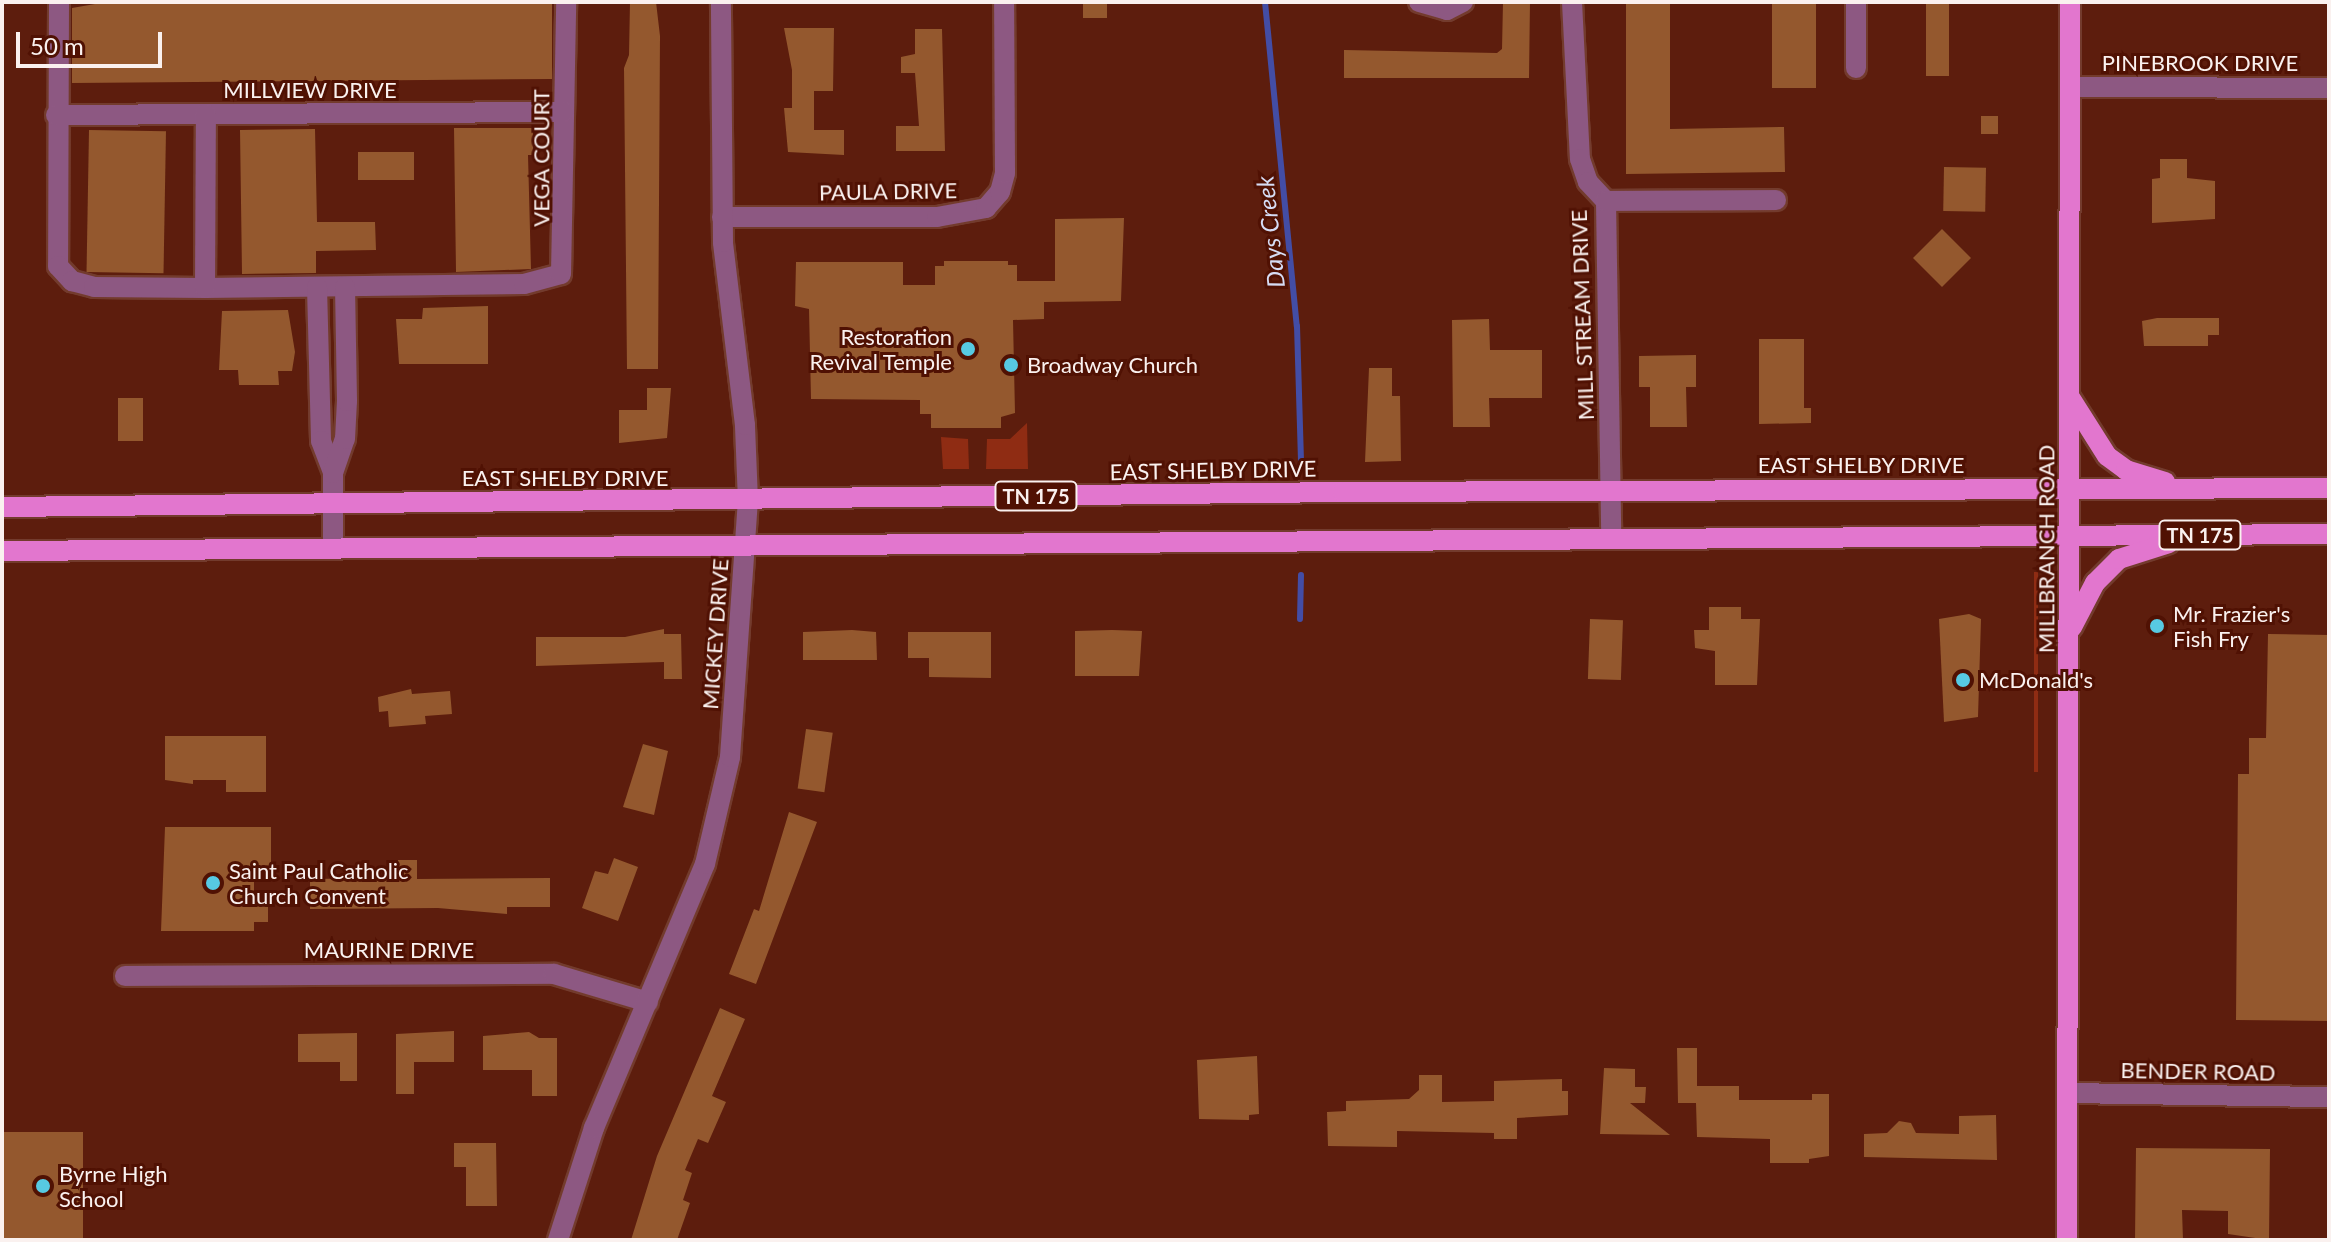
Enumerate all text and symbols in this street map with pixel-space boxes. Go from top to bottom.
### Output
scale bar [20,16,166,66]
text: 50 m [30,31,84,60]
street label: PINEBROOK DRIVE [2102,50,2298,76]
street label: MILLVIEW DRIVE [223,77,397,103]
street label: VEGA COURT [528,89,554,227]
water label: Days Creek [1250,175,1290,289]
street label: PAULA DRIVE [818,177,958,205]
street label: MILL STREAM DRIVE [1565,209,1599,421]
place label: Restoration Revival Temple [809,323,952,374]
marker: Restoration Revival Temple [959,340,977,358]
place label: Broadway Church [1027,352,1199,378]
marker: Broadway Church [1002,356,1020,374]
street label: MILLBRANCH ROAD [2033,445,2059,653]
street label: EAST SHELBY DRIVE [1757,452,1965,478]
street label: EAST SHELBY DRIVE [1109,455,1317,485]
street label: EAST SHELBY DRIVE [461,465,669,491]
road number: TN 175 [994,480,1078,512]
road number: TN 175 [2158,519,2242,551]
street label: MICKEY DRIVE [697,557,733,711]
place label: Mr. Frazier's Fish Fry [2173,600,2290,652]
marker: Mr. Frazier's Fish Fry [2148,617,2166,635]
place label: McDonald's [1979,667,2093,693]
marker: McDonald's [1954,671,1972,689]
place label: Saint Paul Catholic Church Convent [229,857,409,908]
marker: Saint Paul Catholic Church Convent [204,874,222,892]
street label: MAURINE DRIVE [304,937,474,963]
street label: BENDER ROAD [2120,1056,2276,1086]
place label: Byrne High School [59,1160,167,1212]
marker: Byrne High School [34,1177,52,1195]

